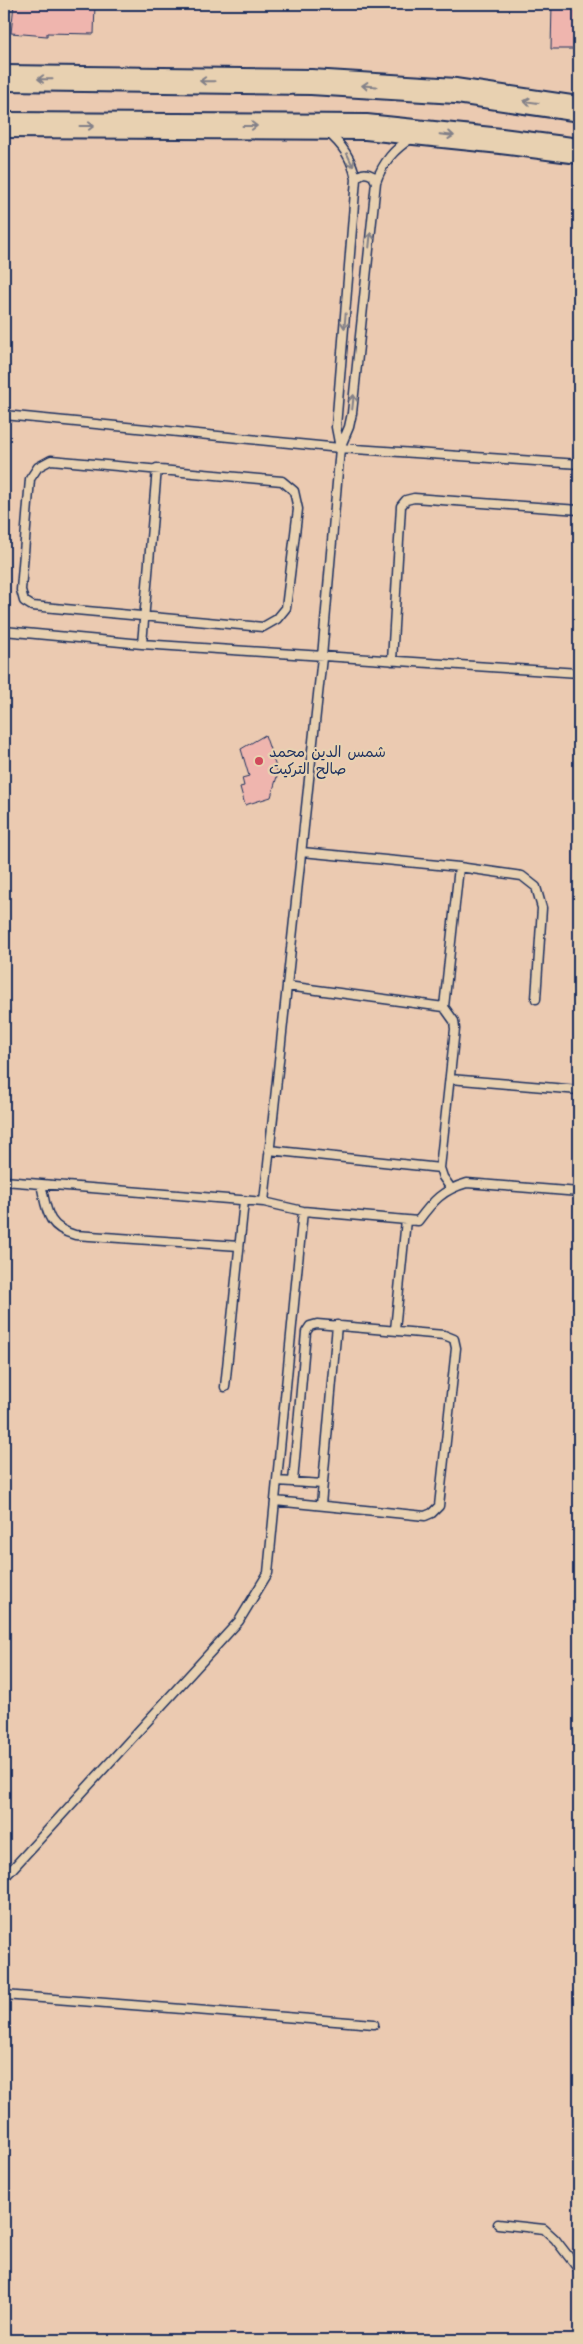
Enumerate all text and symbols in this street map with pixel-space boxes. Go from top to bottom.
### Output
one-way arrow [37,74,53,84]
one-way arrow [199,76,216,86]
one-way arrow [362,81,378,90]
one-way arrow [523,97,539,107]
one-way arrow [79,121,95,131]
one-way arrow [242,121,258,131]
one-way arrow [439,130,455,140]
one-way arrow [346,152,356,167]
one-way arrow [365,232,375,248]
one-way arrow [340,313,350,329]
one-way arrow [348,394,358,410]
place label: شمس الدين محمد صالح التركيت [269,742,386,780]
marker: شمس الدين محمد صالح التركيت [253,755,265,767]

